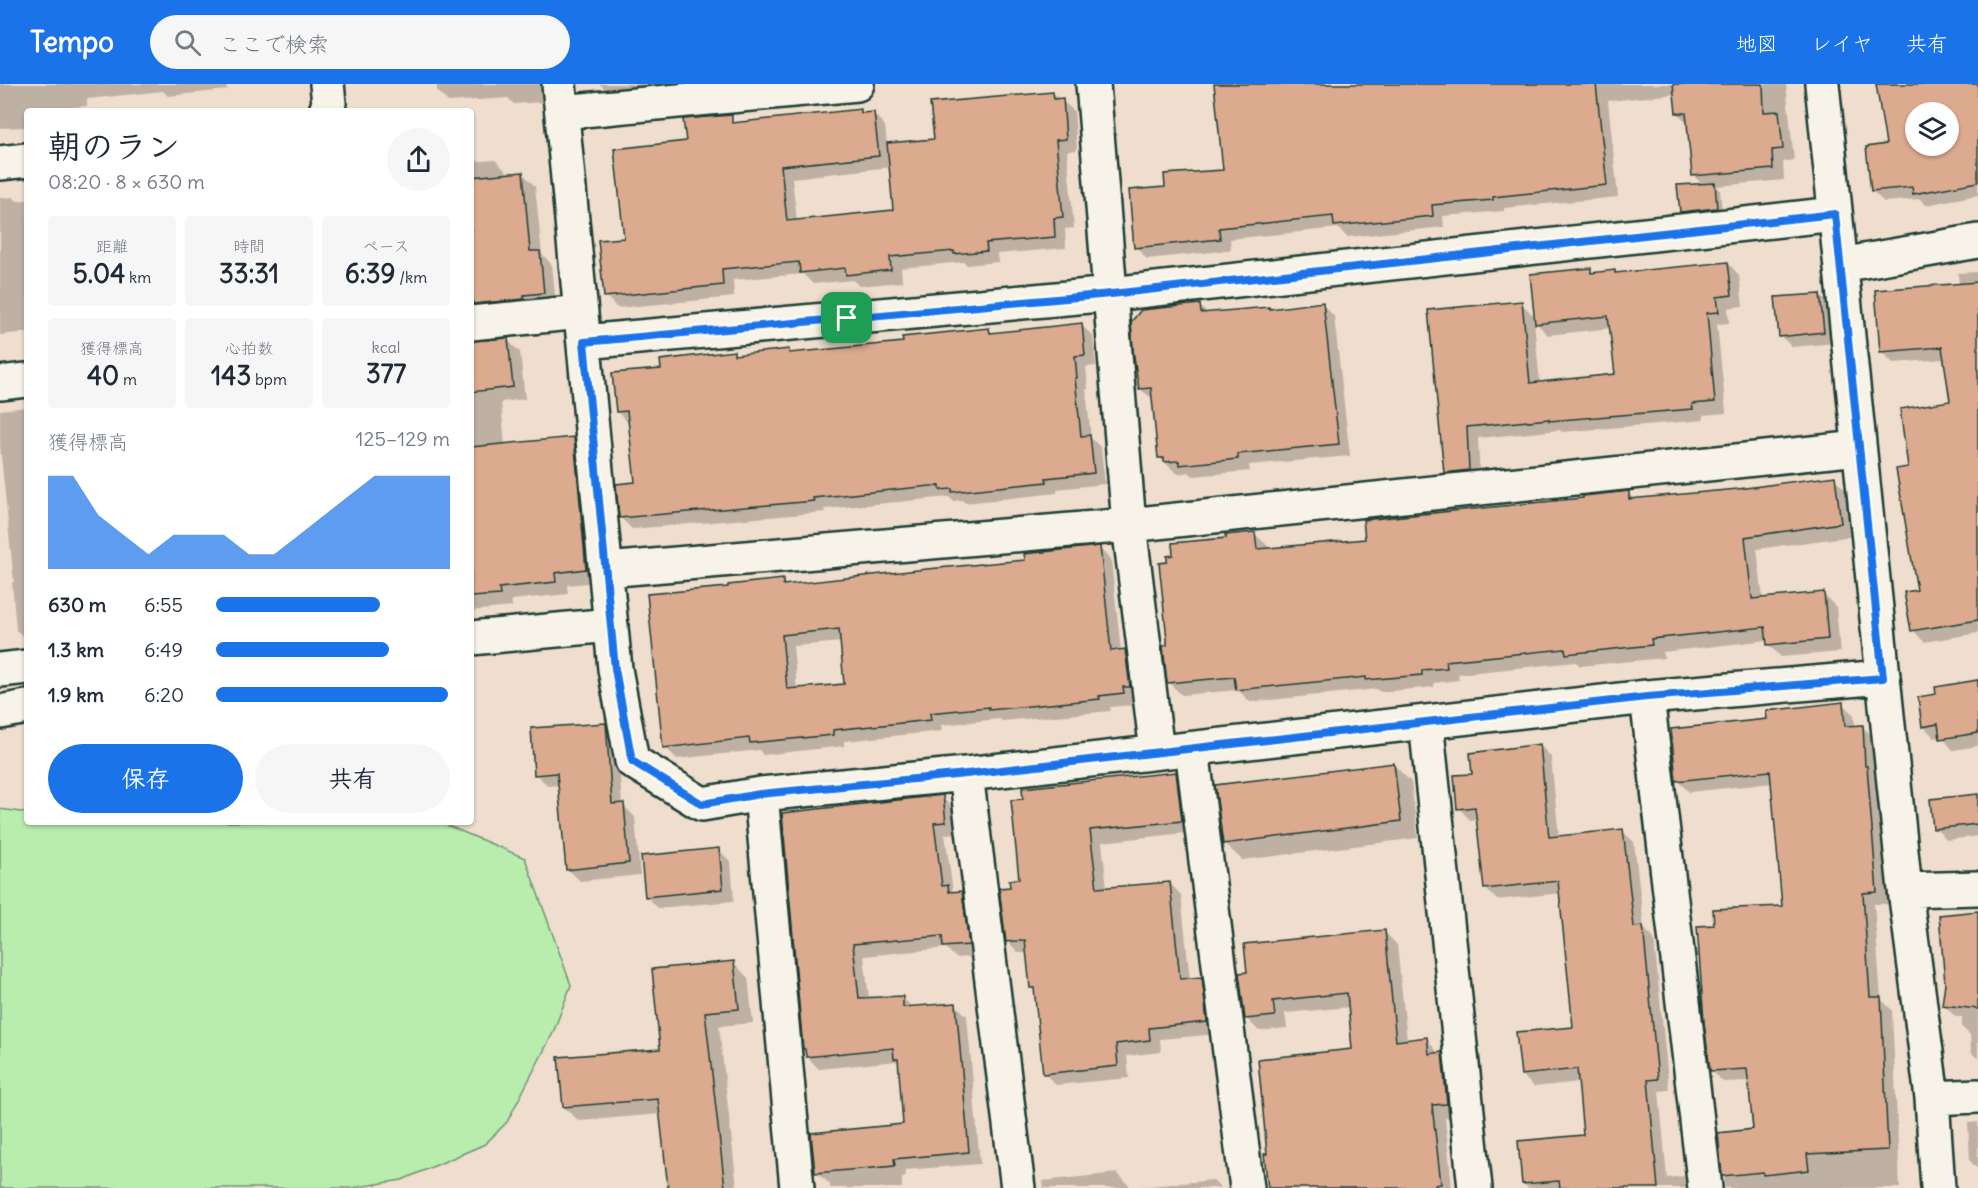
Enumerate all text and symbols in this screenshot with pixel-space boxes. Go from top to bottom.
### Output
search box [150,15,570,69]
text: Tempo [30,24,114,60]
icon: search [171,26,204,59]
text: ここで検索 [219,30,329,58]
text: 地図 [1736,30,1778,57]
text: レイヤ [1811,30,1873,57]
text: 共有 [1906,30,1948,57]
map controls [1905,102,1959,156]
button: layers [1905,102,1959,156]
text: 朝のラン [48,125,180,167]
button: share [387,128,450,191]
text: 08:20 · 8 × 630 m [48,169,205,194]
text: 距離 [96,236,128,256]
text: 時間 [233,236,265,256]
text: ペース [362,236,410,256]
text: 5.04 [73,257,125,290]
text: 33:31 [219,257,279,290]
text: 6:39 [345,257,395,290]
text: km [125,267,151,287]
text: /km [395,267,427,287]
pin [821,292,872,343]
icon: arrive [830,301,863,334]
text: kcal [372,337,400,357]
text: 獲得標高 [80,338,144,358]
text: 心拍数 [225,338,273,358]
text: 377 [366,357,406,390]
text: 40 [87,359,119,392]
text: 143 [211,359,251,392]
text: m [119,369,137,389]
text: bpm [251,369,287,389]
text: 125–129 m [356,426,450,451]
text: 獲得標高 [48,429,128,454]
text: 630 m [48,592,106,617]
text: 6:55 [144,592,183,617]
text: 1.3 km [48,637,104,662]
text: 6:49 [144,637,183,662]
text: 1.9 km [48,682,104,707]
text: 6:20 [144,682,184,707]
button: 保存 [48,744,243,813]
button: 共有 [255,744,450,813]

